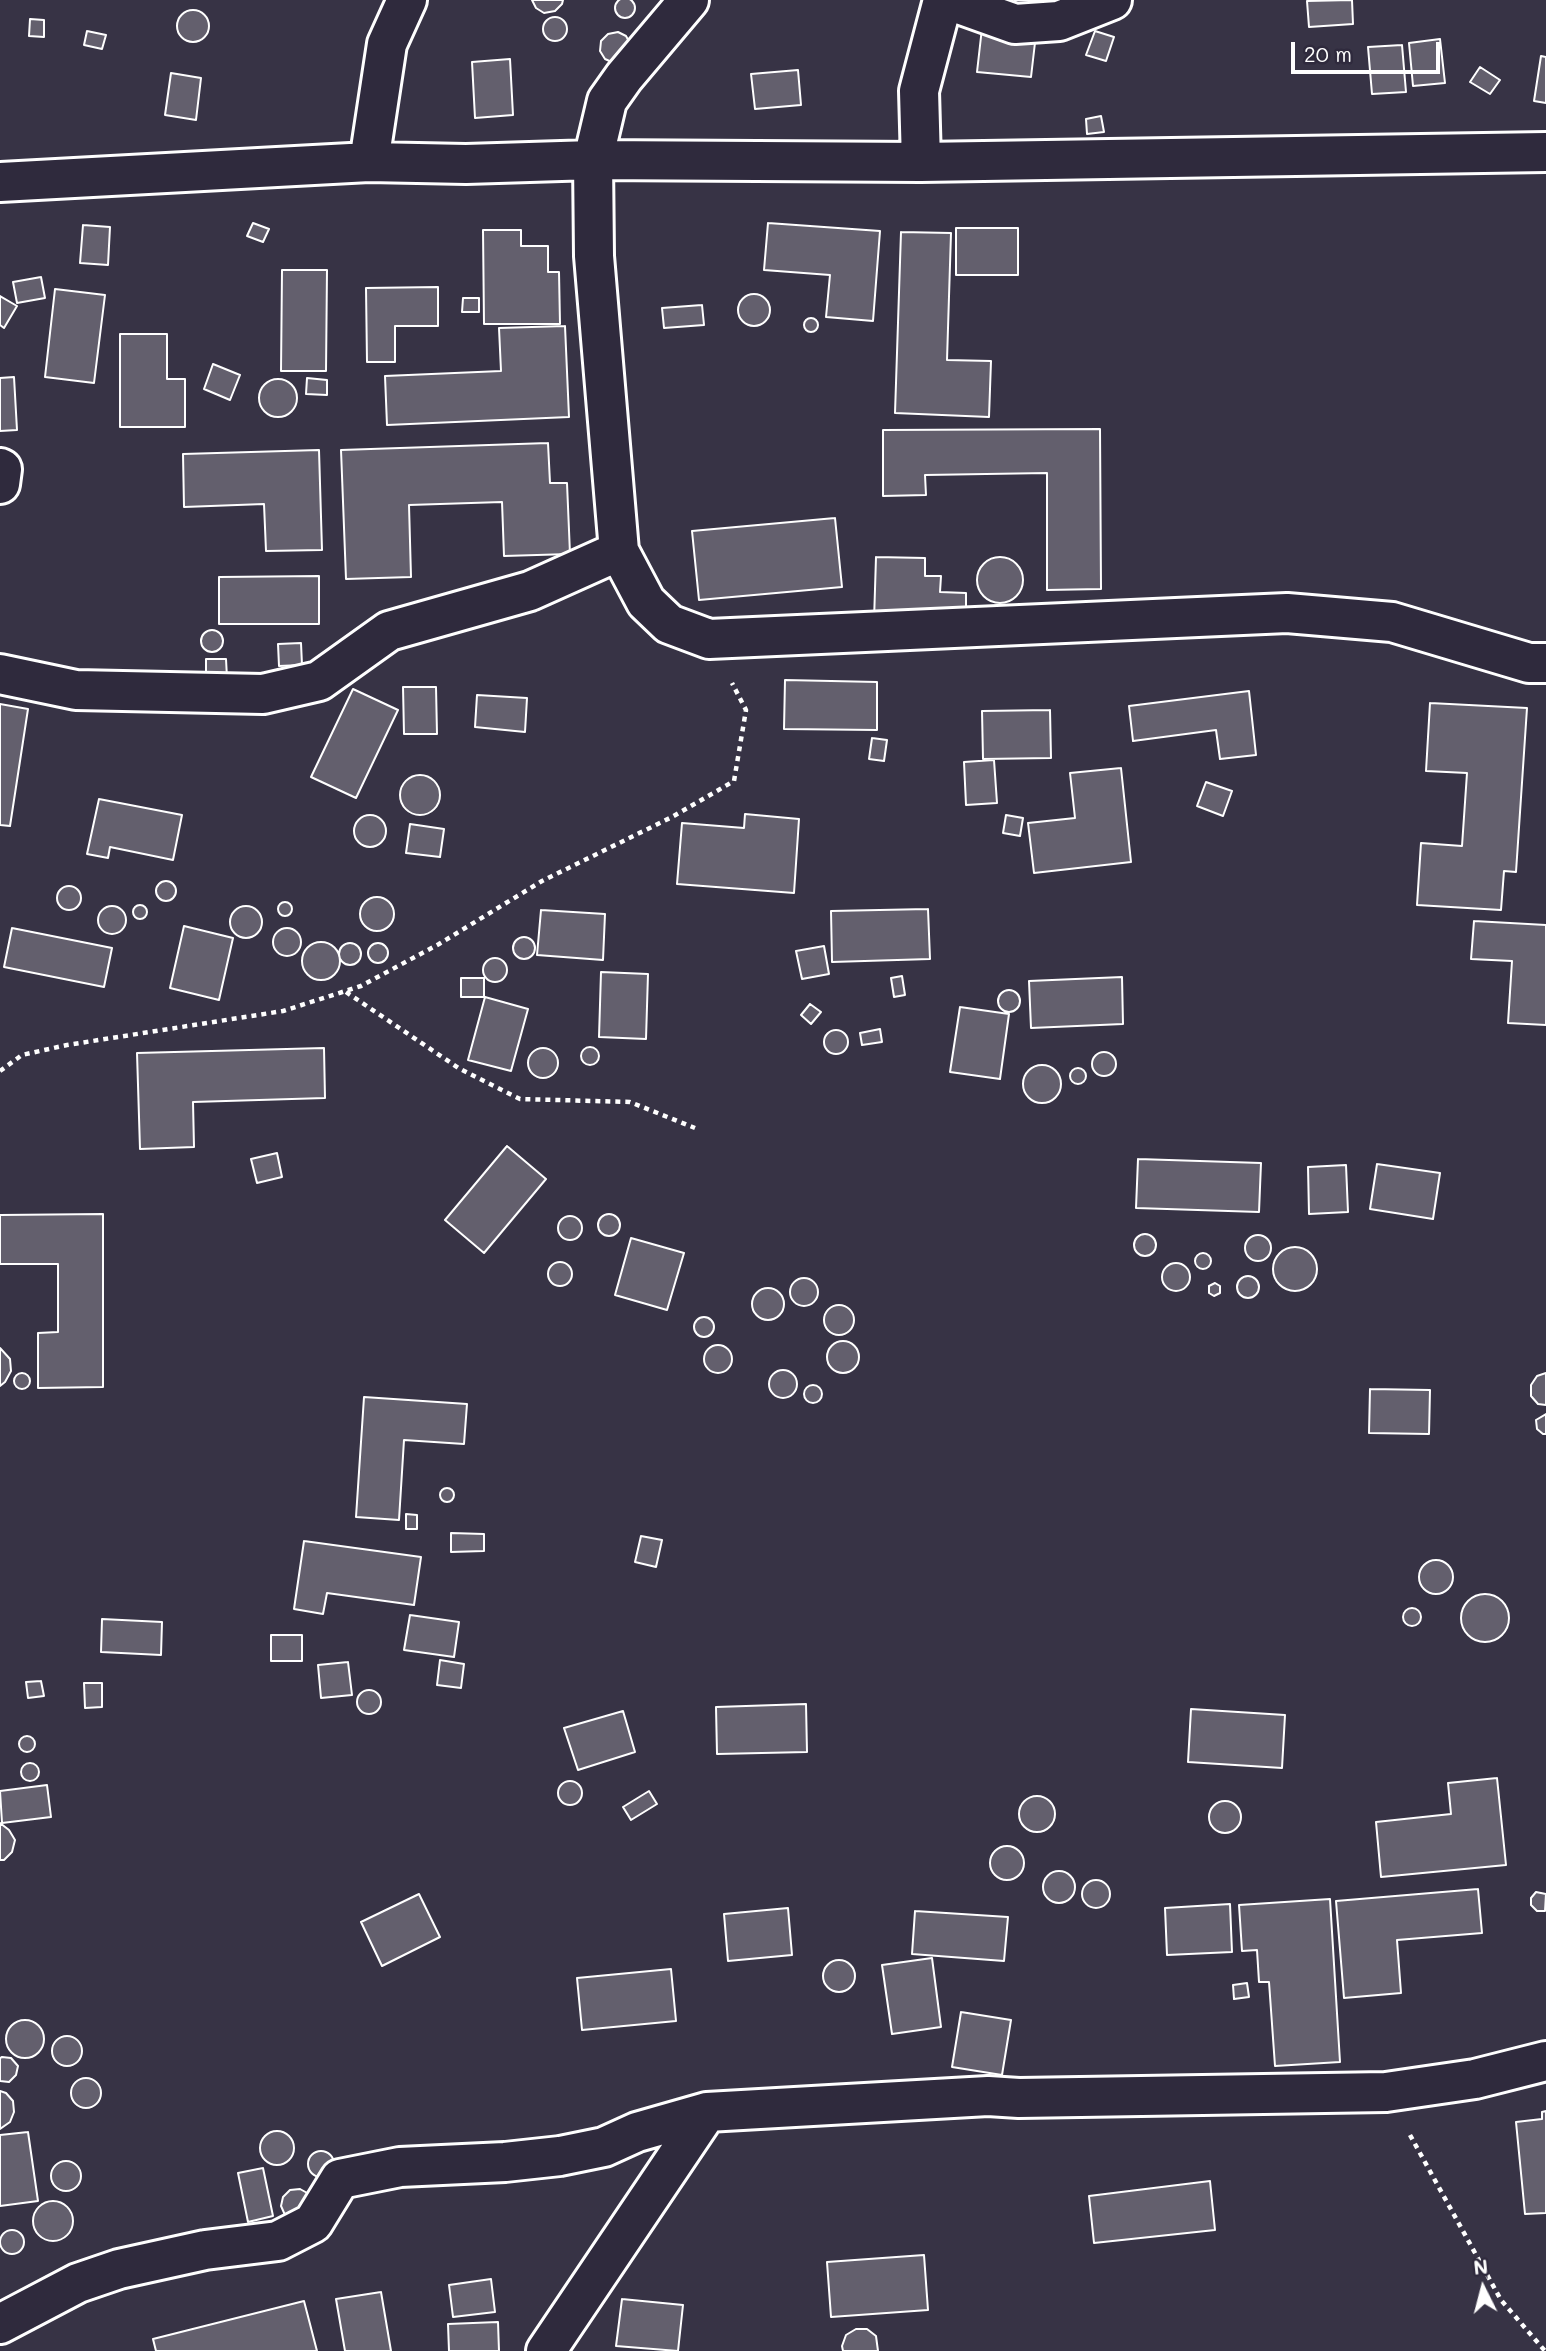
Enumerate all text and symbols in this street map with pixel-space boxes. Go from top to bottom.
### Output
scale bar [1294,28,1443,72]
text: 20 m [1304,40,1352,67]
north arrow [1448,2253,1518,2323]
text: N [1472,2253,1489,2280]

